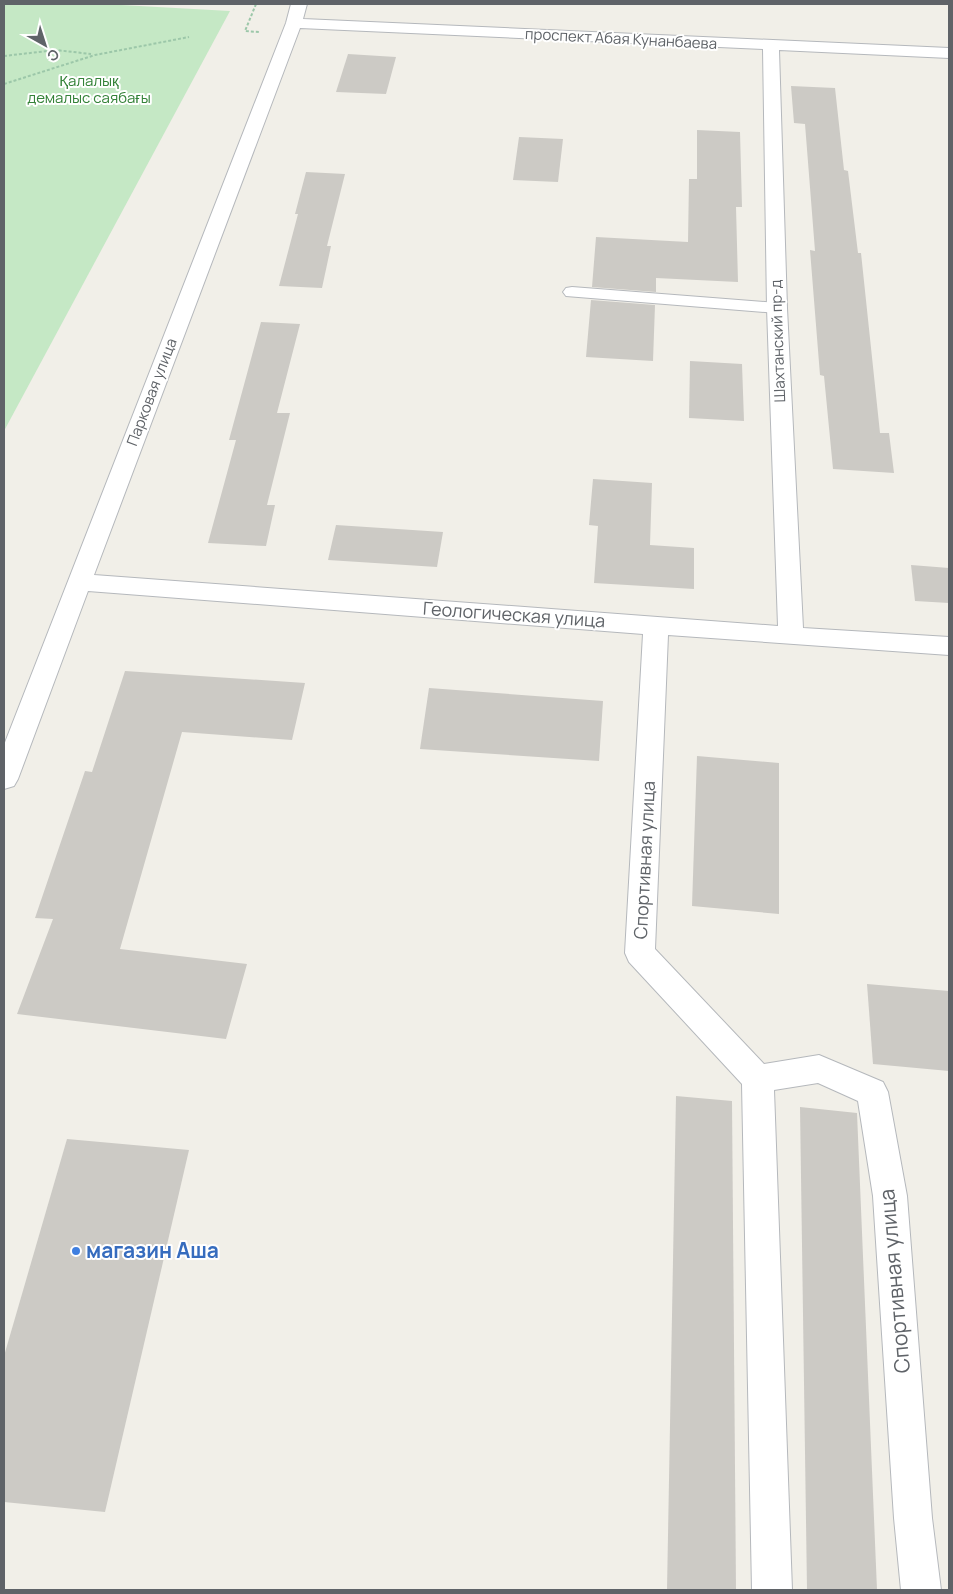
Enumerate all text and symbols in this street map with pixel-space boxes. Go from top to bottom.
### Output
north arrow [20,20,70,70]
street label: проспект Абая Кунанбаева [524,23,718,54]
text: С [43,45,63,66]
park label: Қалалық демалыс саябағы [27,70,151,108]
street label: Шахтанский пр-д [765,279,790,403]
street label: Парковая улица [121,335,182,449]
street label: Геологическая улица [422,596,606,632]
street label: Спортивная улица [628,780,660,940]
street label: Спортивная улица [872,1188,916,1374]
place label: магазин Аша [86,1236,219,1264]
marker: магазин Аша [70,1245,82,1257]

